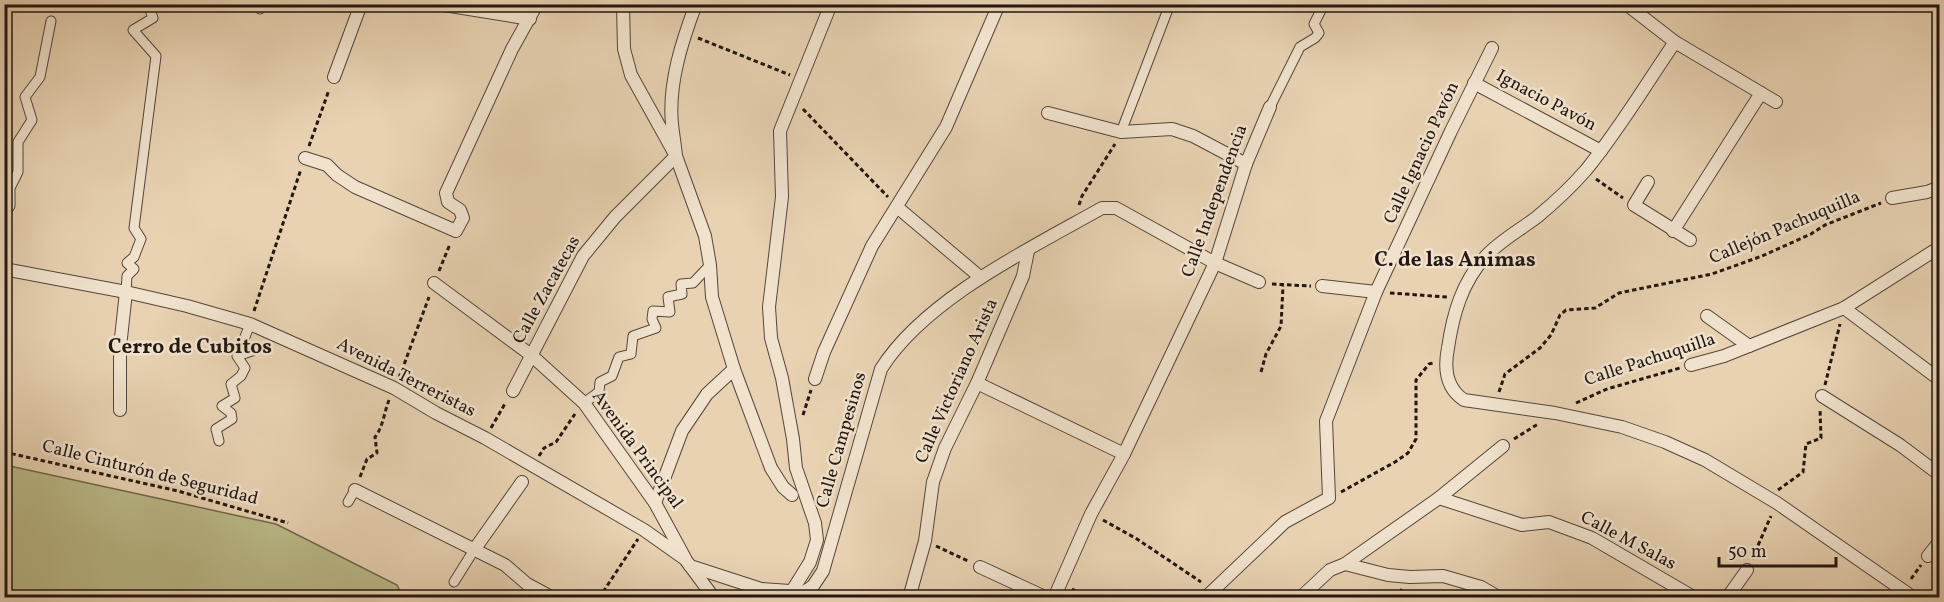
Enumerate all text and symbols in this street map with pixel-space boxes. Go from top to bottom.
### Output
street label: Ignacio Pavón [1491,64,1601,138]
street label: Calle Ignacio Pavón [1378,78,1466,228]
street label: Calle Independencia [1176,121,1254,281]
street label: Callejón Pachuquilla [1706,185,1864,271]
street label: Calle Zacatecas [507,231,587,349]
district label: C. de las Animas [1374,246,1536,275]
street label: Calle Victoriano Arista [909,295,1005,467]
street label: Calle Pachuquilla [1581,327,1719,393]
street label: Avenida Terreristas [332,332,480,424]
district label: Cerro de Cubitos [108,333,272,362]
street label: Calle Campesinos [811,369,873,511]
street label: Avenida Principal [586,386,688,514]
street label: Calle Cinturón de Seguridad [39,434,261,512]
street label: Calle M Salas [1576,505,1680,577]
scale bar [1719,530,1836,568]
text: 50 m [1728,540,1767,565]

